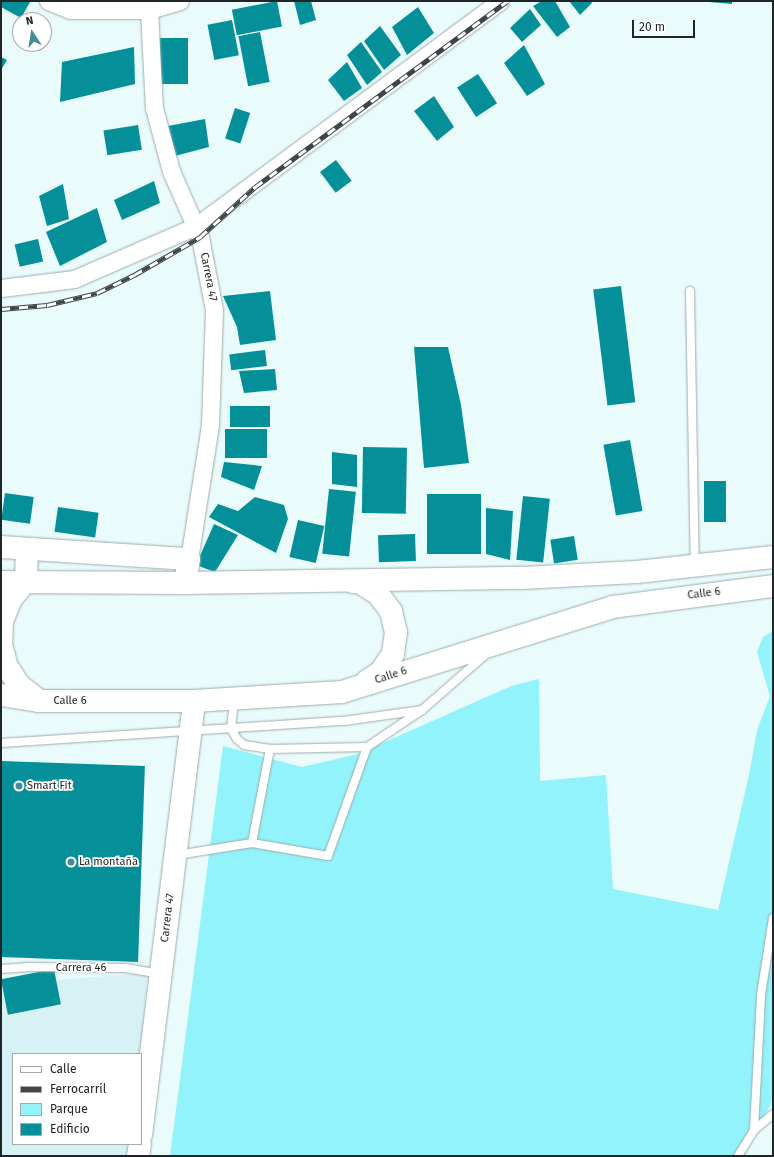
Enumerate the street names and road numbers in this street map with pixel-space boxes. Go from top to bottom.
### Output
street label: Carrera 47 [197,251,219,303]
street label: Calle 6 [687,585,721,603]
street label: Calle 6 [373,665,409,687]
street label: Calle 6 [53,694,87,708]
street label: Carrera 47 [158,893,178,943]
street label: Carrera 46 [56,961,106,975]

